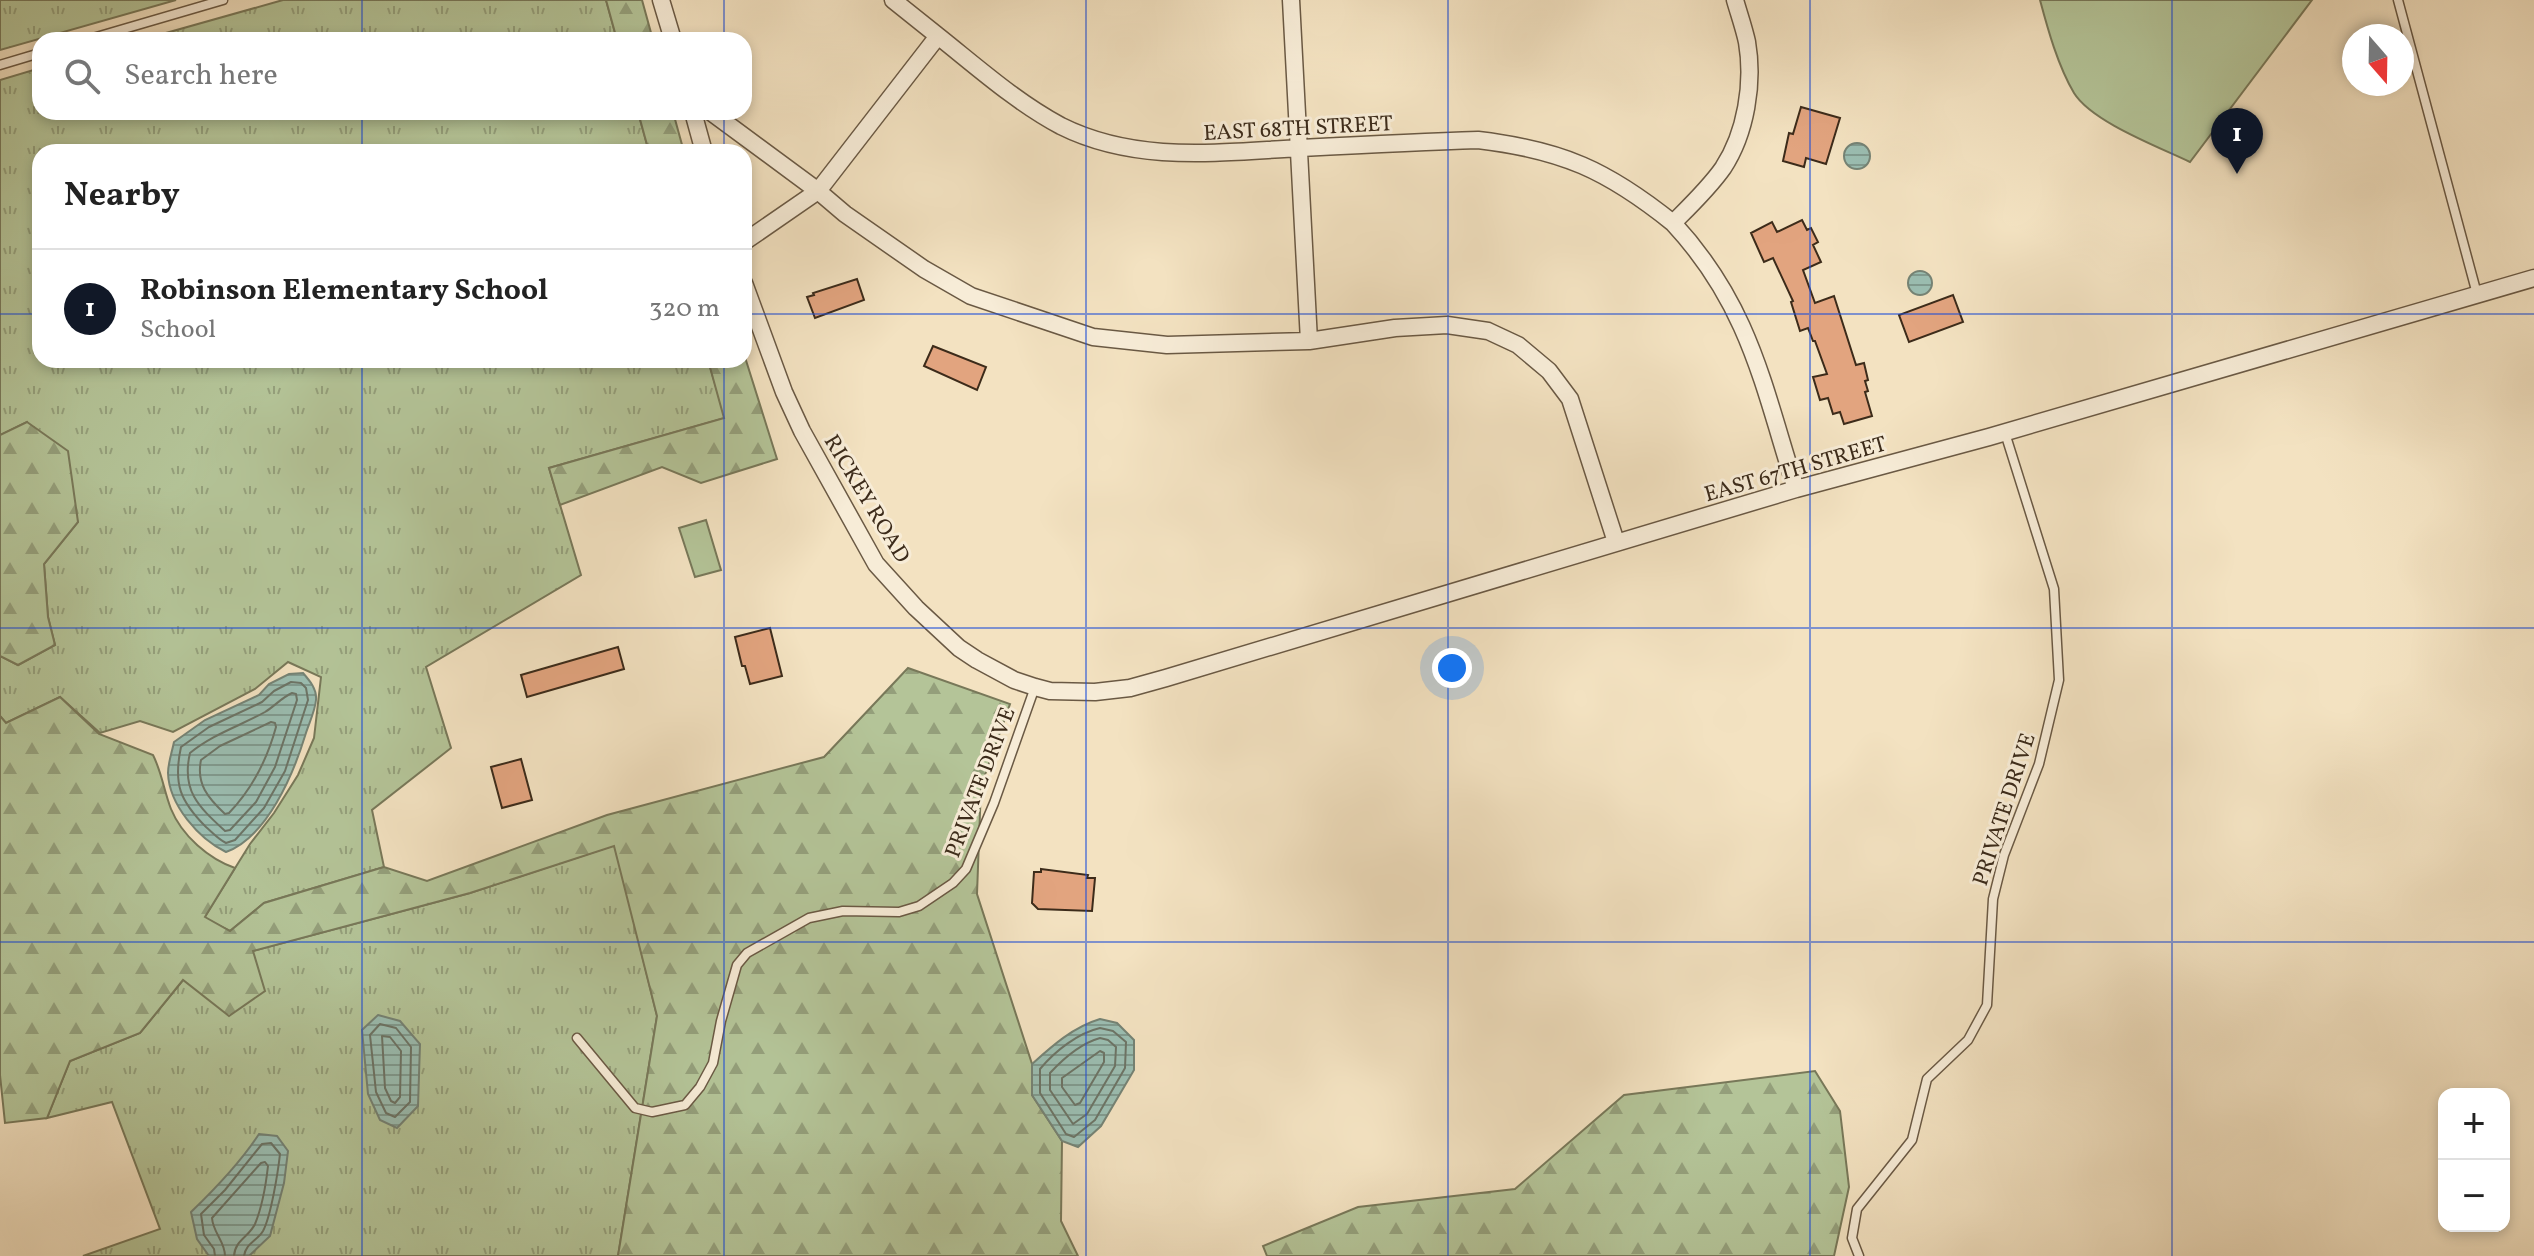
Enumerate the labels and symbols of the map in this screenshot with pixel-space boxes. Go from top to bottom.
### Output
north arrow [2342,24,2414,96]
pin: 1 [2211,108,2263,174]
street label: EAST 68TH STREET [1203,109,1394,150]
street label: RICKEY ROAD [815,429,916,569]
street label: EAST 67TH STREET [1701,430,1890,511]
your location [1432,648,1472,688]
street label: PRIVATE DRIVE [938,703,1024,863]
street label: PRIVATE DRIVE [1966,729,2045,890]

